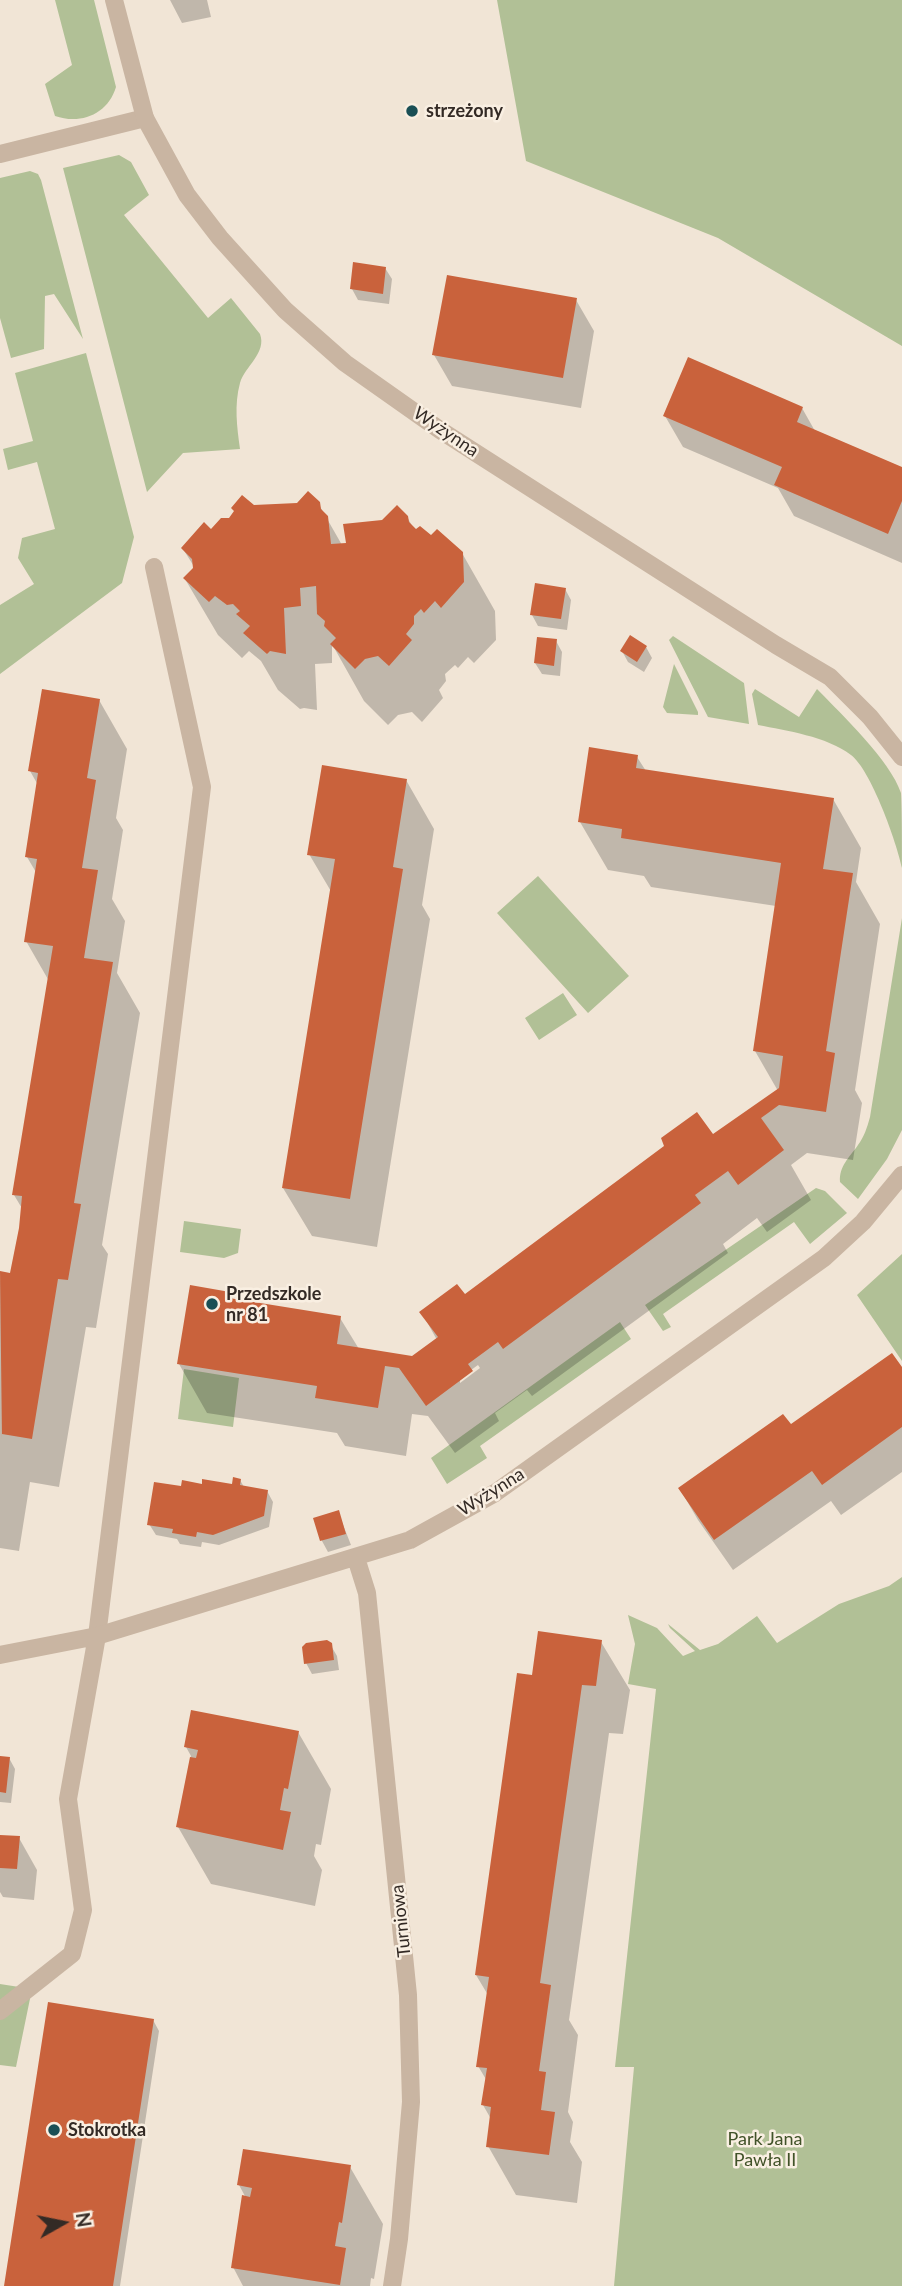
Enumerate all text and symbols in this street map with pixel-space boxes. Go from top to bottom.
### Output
place label: strzeżony [426,100,503,122]
marker: strzeżony [404,103,420,119]
street label: Wyżynna [409,402,483,462]
place label: Przedszkole nr 81 [226,1283,321,1326]
marker: Przedszkole nr 81 [204,1296,220,1312]
street label: Wyżynna [454,1463,528,1521]
street label: Turniowa [386,1884,416,1958]
place label: Stokrotka [68,2119,146,2141]
marker: Stokrotka [46,2122,62,2138]
park label: Park Jana Pawła II [728,2128,802,2170]
north arrow [28,2188,98,2258]
text: N [72,2211,97,2229]

